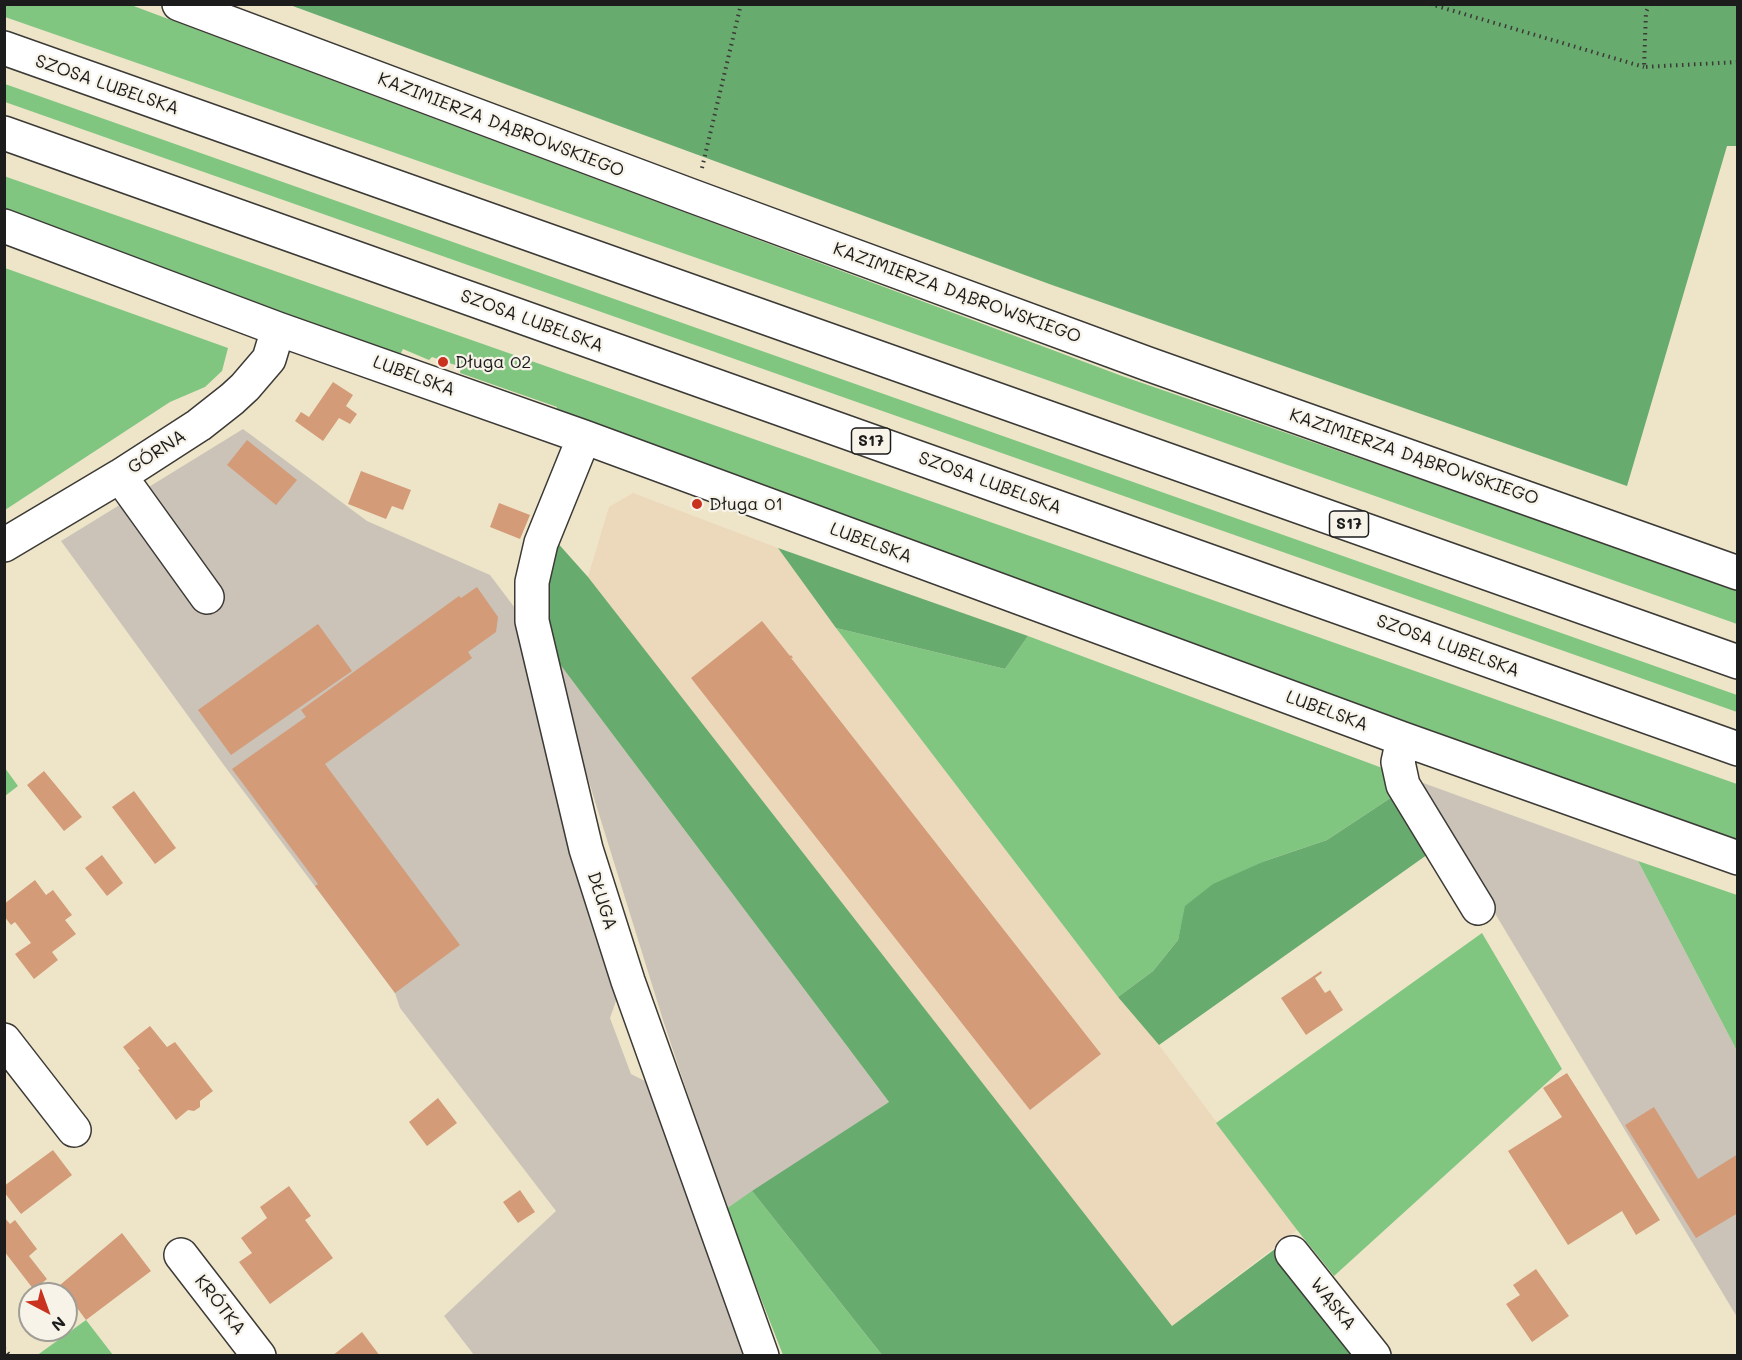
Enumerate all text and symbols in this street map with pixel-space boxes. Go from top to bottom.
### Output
street label: SZOSA LUBELSKA [32,50,182,120]
street label: KAZIMIERZA DĄBROWSKIEGO [375,68,627,182]
street label: KAZIMIERZA DĄBROWSKIEGO [830,238,1084,348]
street label: SZOSA LUBELSKA [457,285,607,357]
street label: LUBELSKA [370,351,458,401]
place label: Długa 02 [455,351,531,373]
marker: Długa 02 [436,355,450,369]
street label: KAZIMIERZA DĄBROWSKIEGO [1287,404,1541,510]
street label: GÓRNA [124,425,190,479]
road number: S17 [852,428,890,454]
street label: SZOSA LUBELSKA [915,447,1065,519]
place label: Długa 01 [709,493,783,515]
marker: Długa 01 [690,497,704,511]
road number: S17 [1330,511,1368,537]
street label: LUBELSKA [827,518,915,568]
street label: SZOSA LUBELSKA [1373,610,1523,682]
street label: LUBELSKA [1283,686,1371,736]
street label: DŁUGA [583,869,621,933]
street label: KRÓTKA [190,1271,250,1339]
street label: WĄSKA [1305,1273,1361,1335]
north arrow [18,1282,78,1342]
text: N [47,1313,70,1336]

